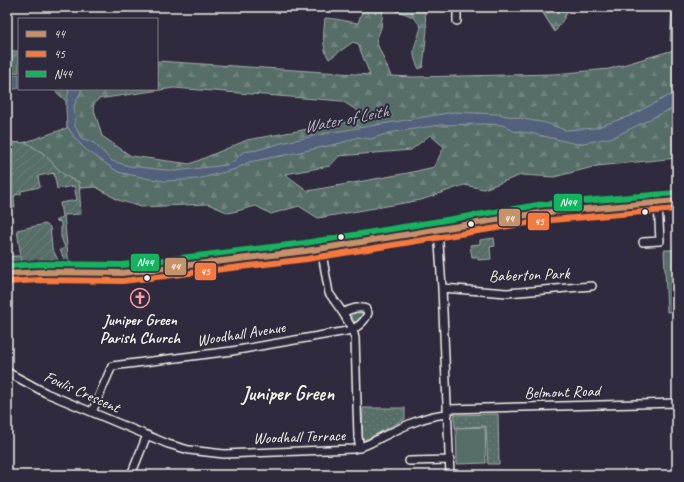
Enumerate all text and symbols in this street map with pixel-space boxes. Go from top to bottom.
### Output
legend [18,18,158,90]
text: 44 [54,26,66,42]
text: 45 [54,46,65,62]
text: N44 [54,66,74,82]
water label: Water of Leith [302,100,391,137]
line badge: N44 [553,193,583,212]
text: N44 [560,195,578,209]
unlabelled marker [640,207,650,217]
line badge: 44 [498,208,521,227]
text: 44 [504,211,516,225]
line badge: 45 [527,212,550,231]
text: 45 [534,214,545,228]
unlabelled marker [466,219,476,229]
unlabelled marker [336,232,346,242]
line badge: N44 [130,253,160,272]
text: N44 [137,255,155,269]
line badge: 44 [164,257,187,276]
text: 44 [170,259,182,273]
line badge: 45 [194,262,217,281]
text: 45 [200,264,211,278]
street label: Baberton Park [488,264,571,286]
unlabelled marker [142,273,152,283]
church icon: Juniper Green Parish Church [129,287,151,309]
place label: Juniper Green Parish Church [100,310,182,348]
street label: Woodhall Avenue [195,317,288,351]
street label: Foulis Crescent [41,366,125,418]
district label: Juniper Green [240,381,335,406]
street label: Belmont Road [524,381,603,403]
street label: Woodhall Terrace [253,425,347,449]

